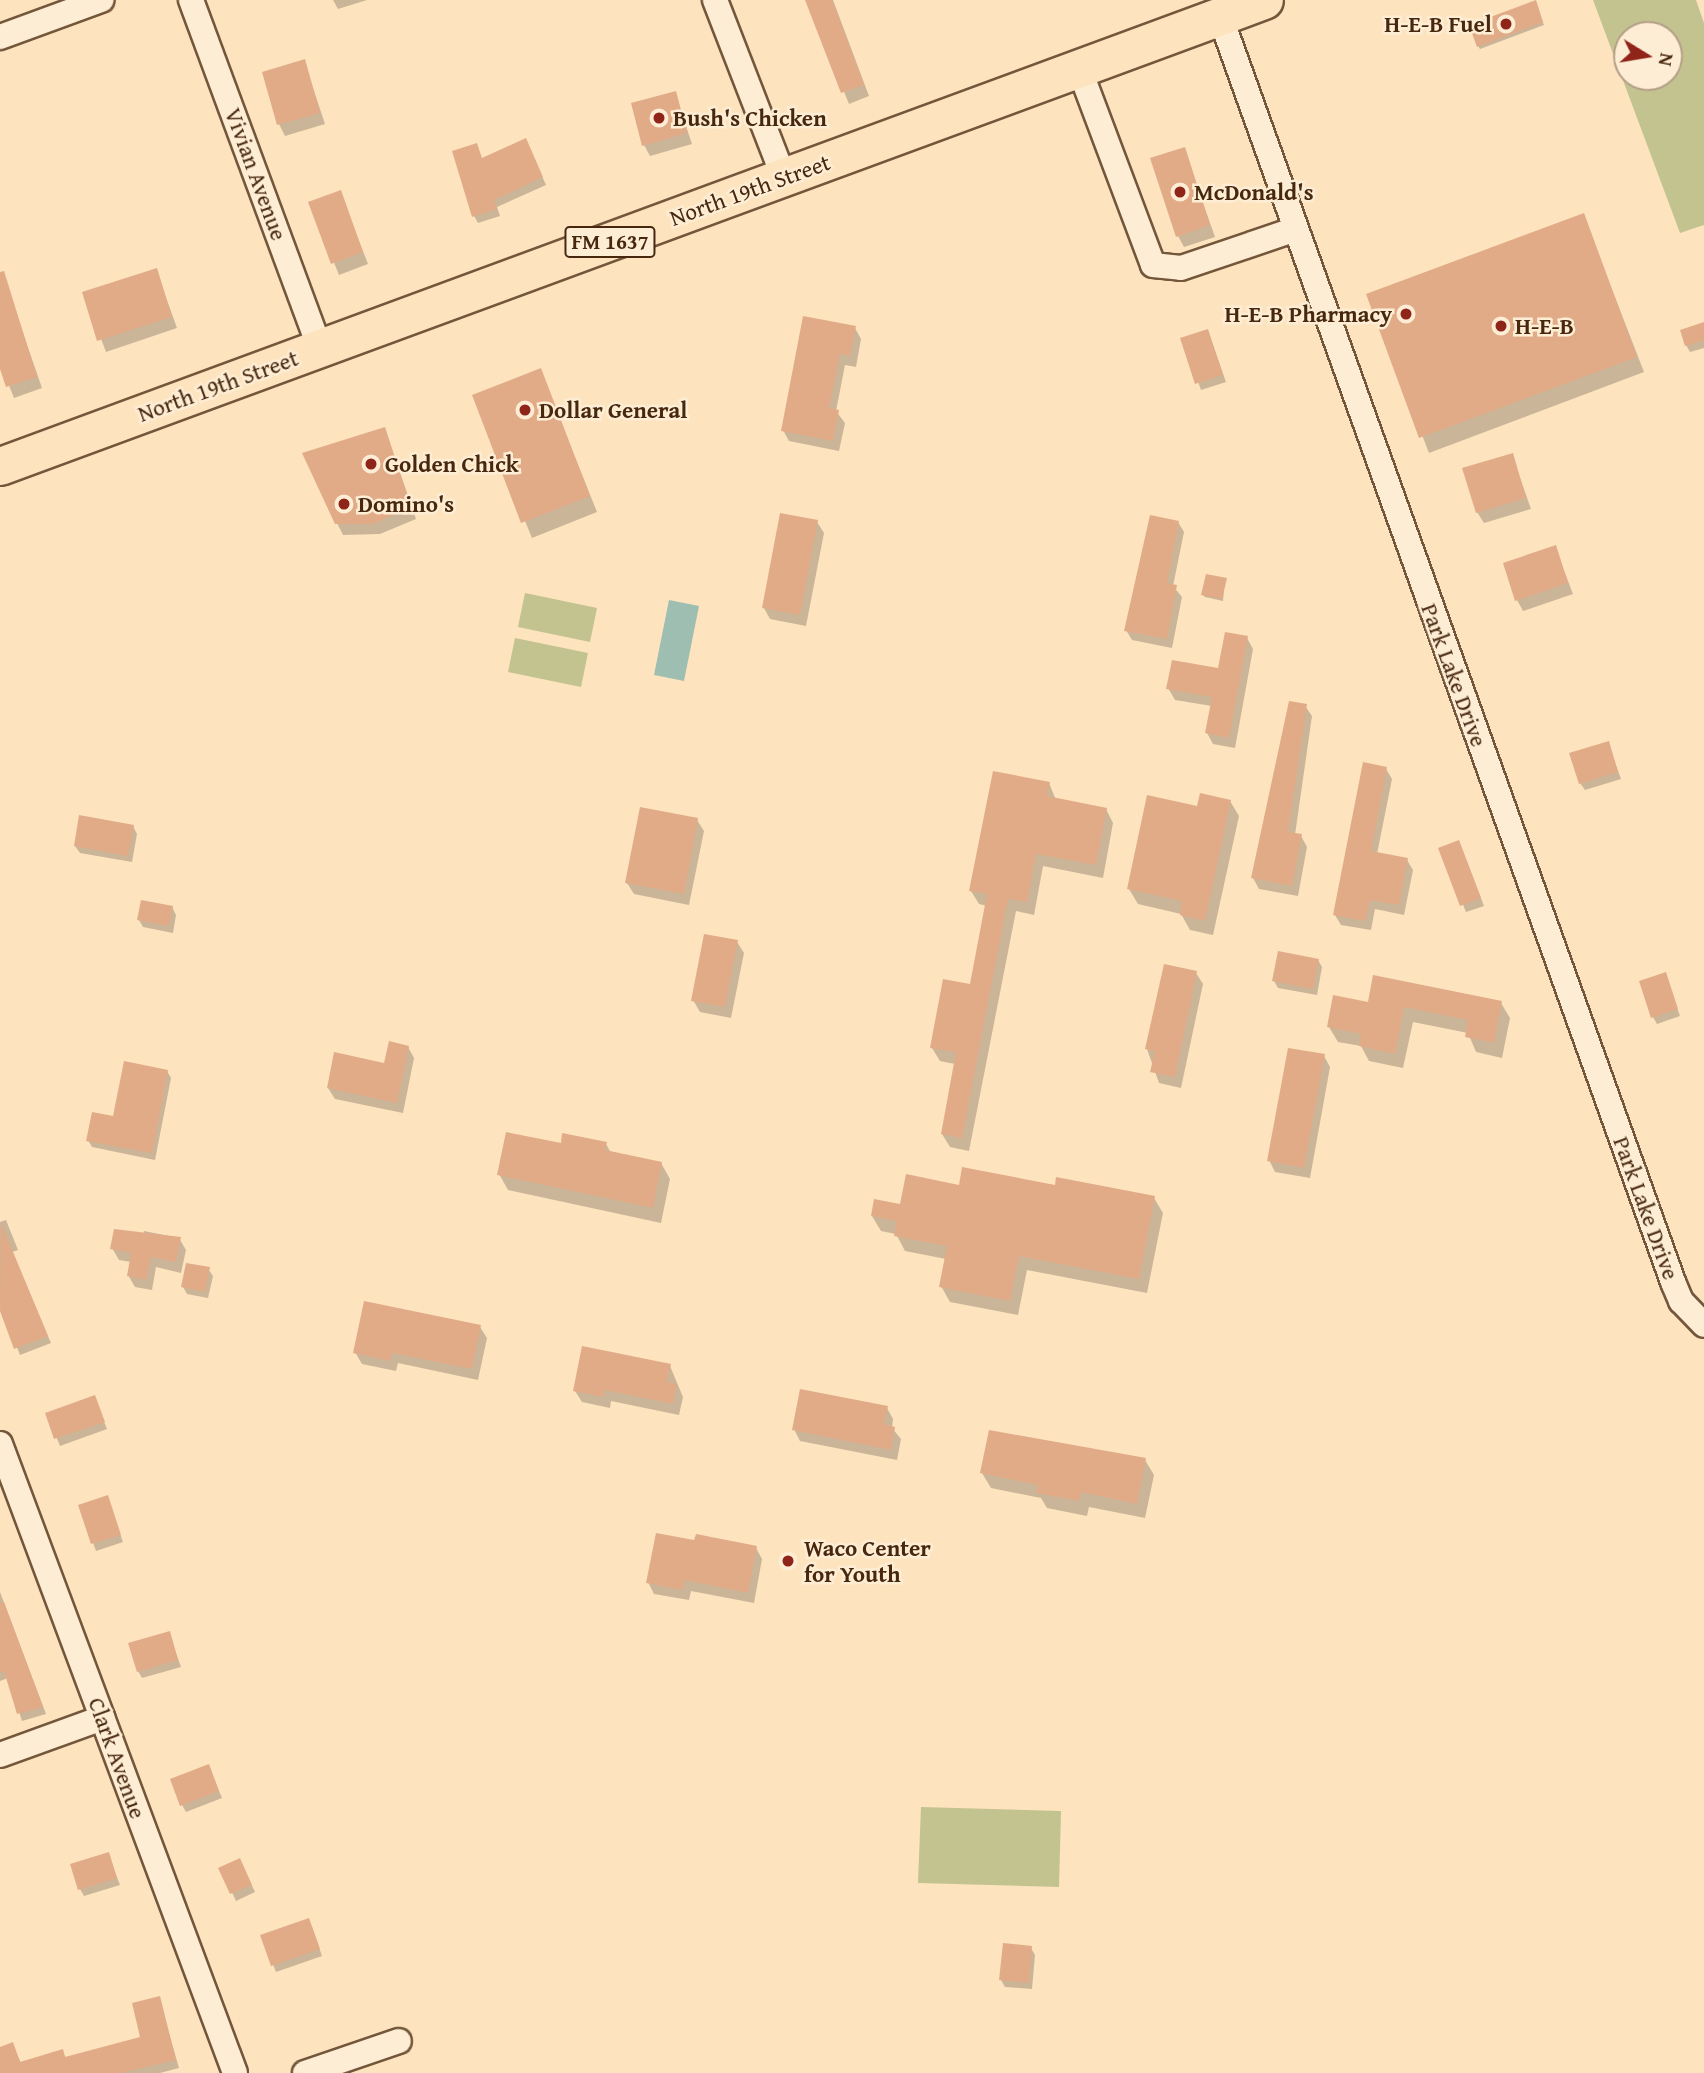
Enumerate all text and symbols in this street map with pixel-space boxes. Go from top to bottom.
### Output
place label: H-E-B Fuel [1384,10,1492,38]
marker: H-E-B Fuel [1498,16,1514,32]
north arrow [1613,21,1683,91]
text: N [1652,51,1682,69]
street label: Vivian Avenue [219,104,293,244]
place label: Bush's Chicken [673,104,827,132]
marker: Bush's Chicken [651,110,667,126]
street label: North 19th Street [666,148,834,232]
place label: McDonald's [1194,178,1314,206]
marker: McDonald's [1172,184,1188,200]
road number: FM 1637 [563,224,657,260]
place label: H-E-B Pharmacy [1225,300,1392,328]
marker: H-E-B Pharmacy [1398,306,1414,322]
place label: H-E-B [1515,312,1574,340]
marker: H-E-B [1493,318,1509,334]
street label: North 19th Street [134,344,302,428]
place label: Dollar General [539,396,687,424]
marker: Dollar General [517,402,533,418]
place label: Golden Chick [385,450,519,478]
marker: Golden Chick [363,456,379,472]
place label: Domino's [358,490,454,518]
marker: Domino's [336,496,352,512]
street label: Park Lake Drive [1415,600,1493,750]
street label: Park Lake Drive [1607,1133,1685,1283]
place label: Waco Center for Youth [804,1534,931,1588]
marker: Waco Center for Youth [778,1551,798,1571]
street label: Clark Avenue [82,1694,152,1822]

